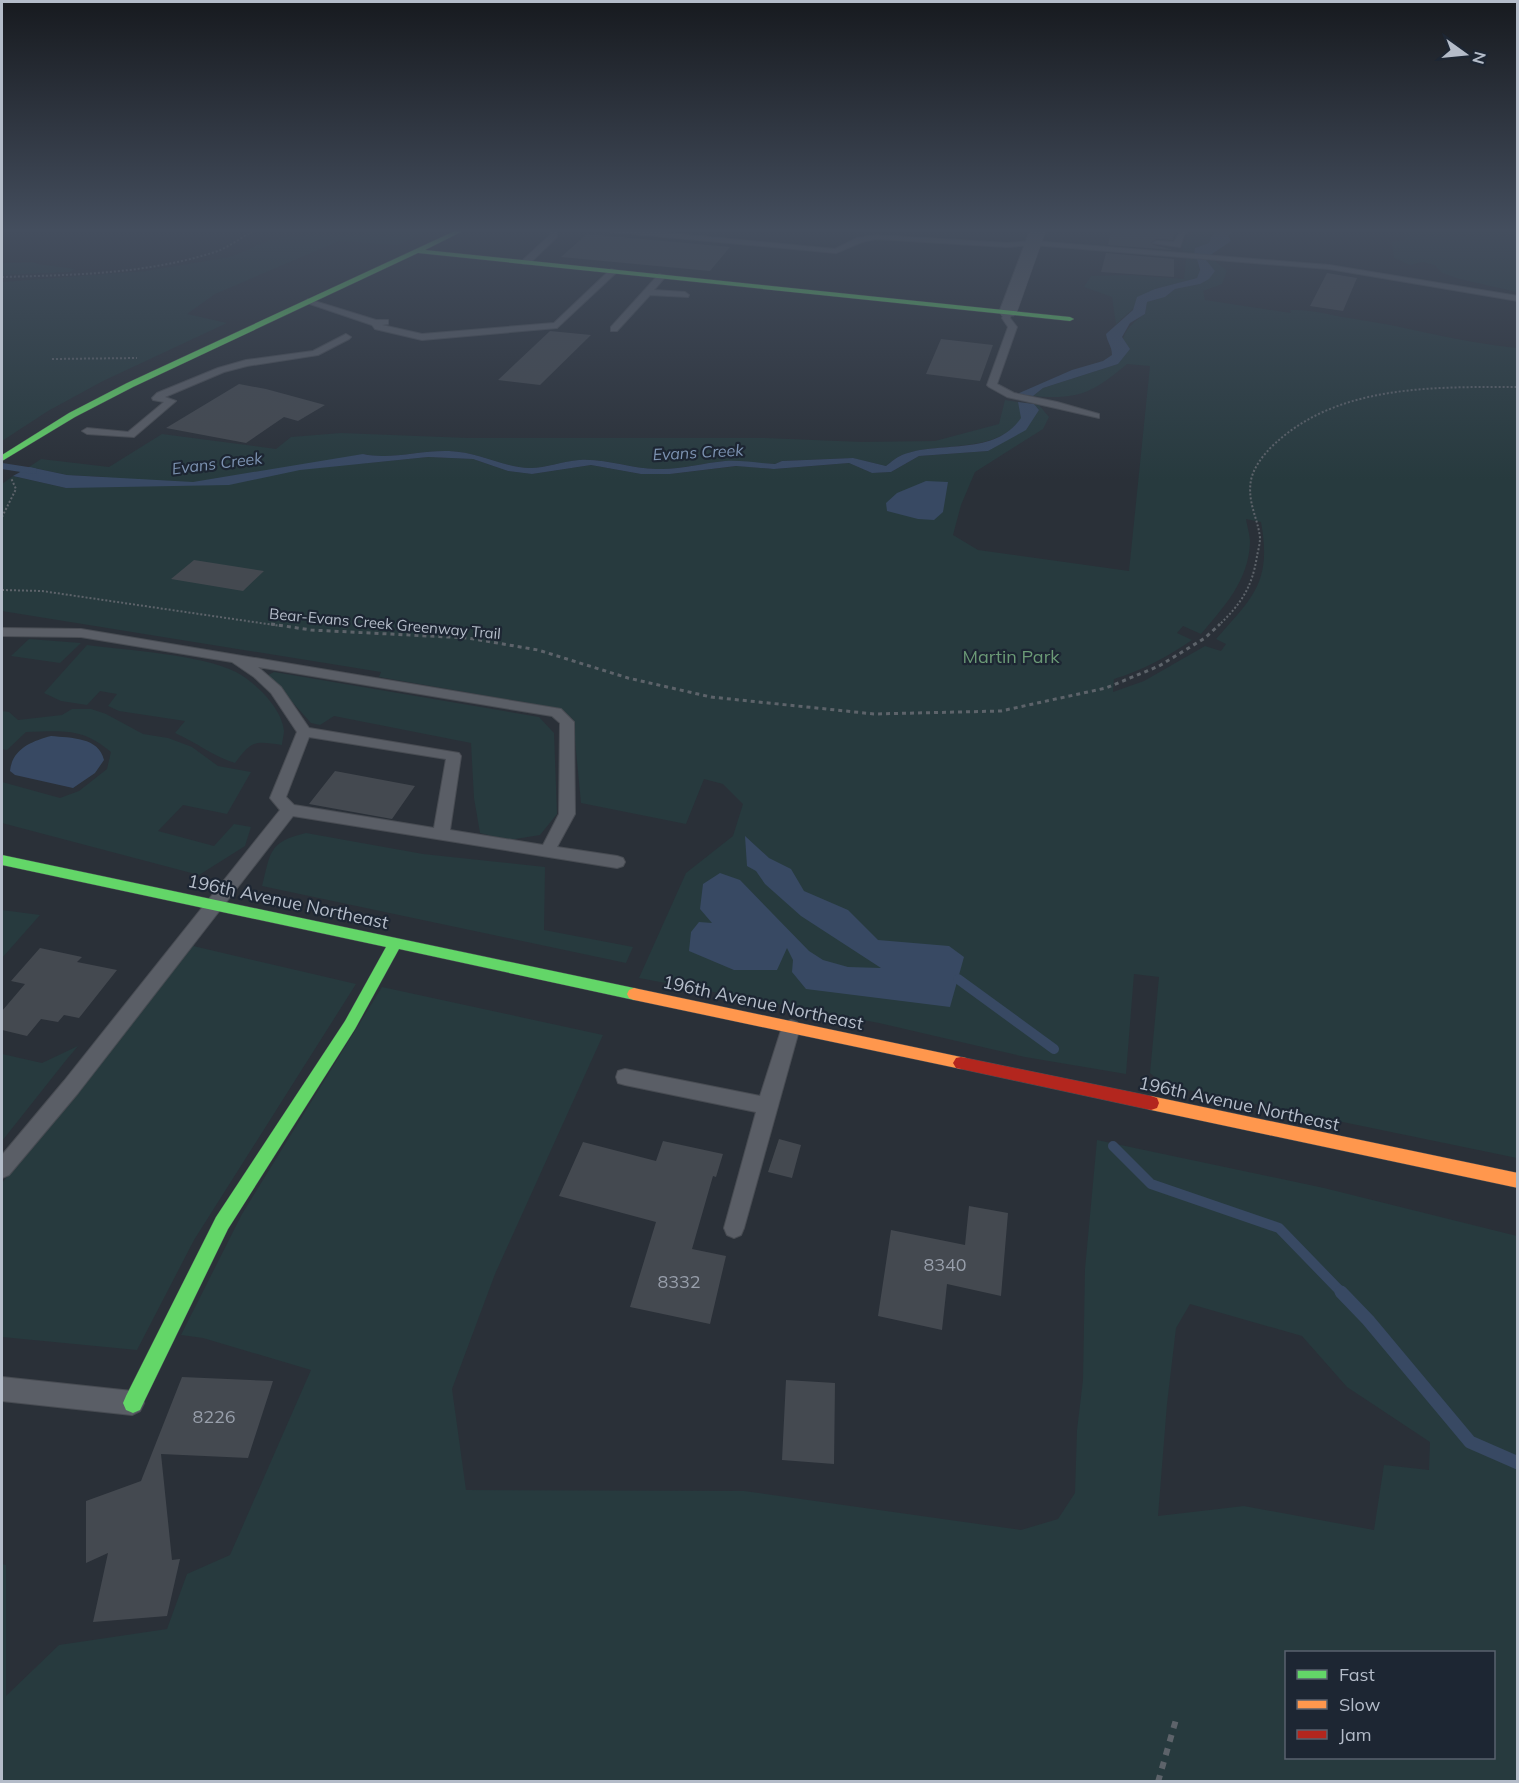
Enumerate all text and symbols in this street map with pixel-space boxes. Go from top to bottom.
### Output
north arrow [1435,24,1495,84]
text: N [1468,49,1491,66]
water label: Evans Creek [652,440,745,464]
water label: Evans Creek [171,447,264,478]
street label: Bear-Evans Creek Greenway Trail [268,604,502,643]
park label: Martin Park [963,645,1060,668]
street label: 196th Avenue Northeast [186,869,391,934]
street label: 196th Avenue Northeast [661,970,866,1035]
street label: 196th Avenue Northeast [1137,1071,1342,1136]
house number: 8340 [923,1253,967,1276]
house number: 8332 [657,1270,701,1293]
house number: 8226 [192,1405,236,1428]
legend [1285,1651,1495,1759]
text: Fast [1339,1663,1375,1686]
text: Slow [1339,1693,1381,1716]
text: Jam [1339,1723,1372,1746]

